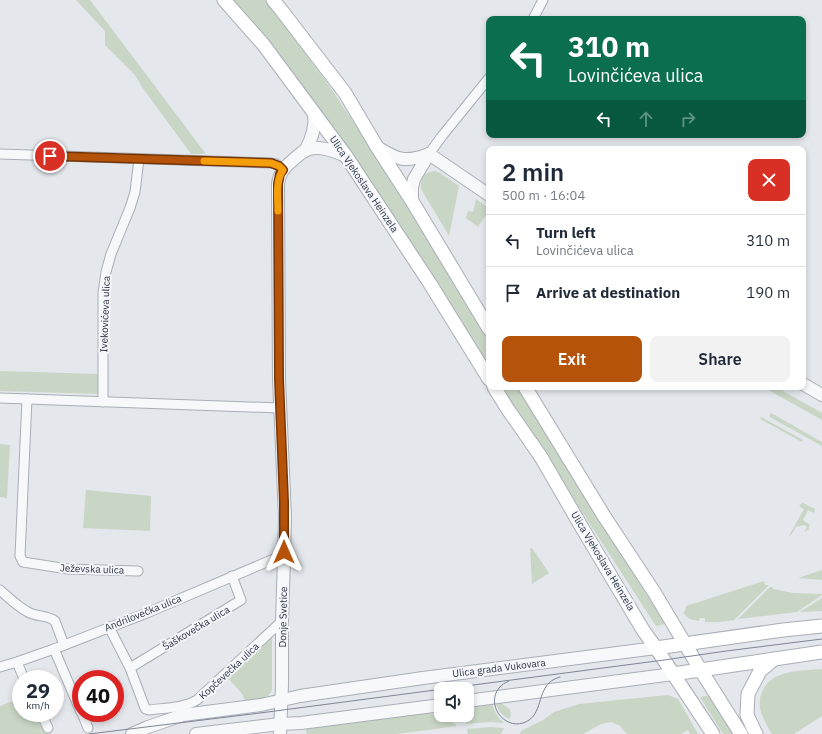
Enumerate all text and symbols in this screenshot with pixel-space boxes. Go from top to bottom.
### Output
text: 310 m [568,28,650,65]
icon: left [502,32,554,84]
text: Lovinčićeva ulica [568,64,703,87]
icon: left [593,108,615,130]
icon: ahead [635,108,657,130]
icon: right [677,108,699,130]
street label: Ulica Vjekoslava Heinzela [327,133,402,235]
pin [33,139,67,173]
icon: arrive [39,145,61,167]
text: 2 min [502,156,564,188]
button: close [748,159,790,201]
text: 500 m · 16:04 [502,187,585,204]
text: Turn left [536,223,596,242]
icon: left [502,230,524,252]
text: 310 m [746,231,790,250]
text: Lovinčićeva ulica [536,242,634,259]
street label: Ivekovićeva ulica [97,275,113,352]
icon: arrive [502,282,524,304]
text: Arrive at destination [536,283,680,302]
text: 190 m [746,283,790,302]
button: Exit [502,336,642,382]
button: Share [650,336,790,382]
street label: Ulica Vjekoslava Heinzela [568,509,638,614]
position arrow [263,531,305,573]
street label: Ježevska ulica [60,561,125,577]
street label: Donje Svetice [276,586,290,648]
street label: Andrilovečka ulica [103,591,184,634]
street label: Šaškovečka ulica [160,602,233,653]
street label: Kopčevečka ulica [196,639,262,702]
street label: Ulica grada Vukovara [452,656,547,680]
speed limit sign: 40 [72,670,124,722]
text: 29 [26,677,50,704]
map controls [434,682,474,722]
button: sound [434,682,474,722]
text: km/h [26,699,50,712]

